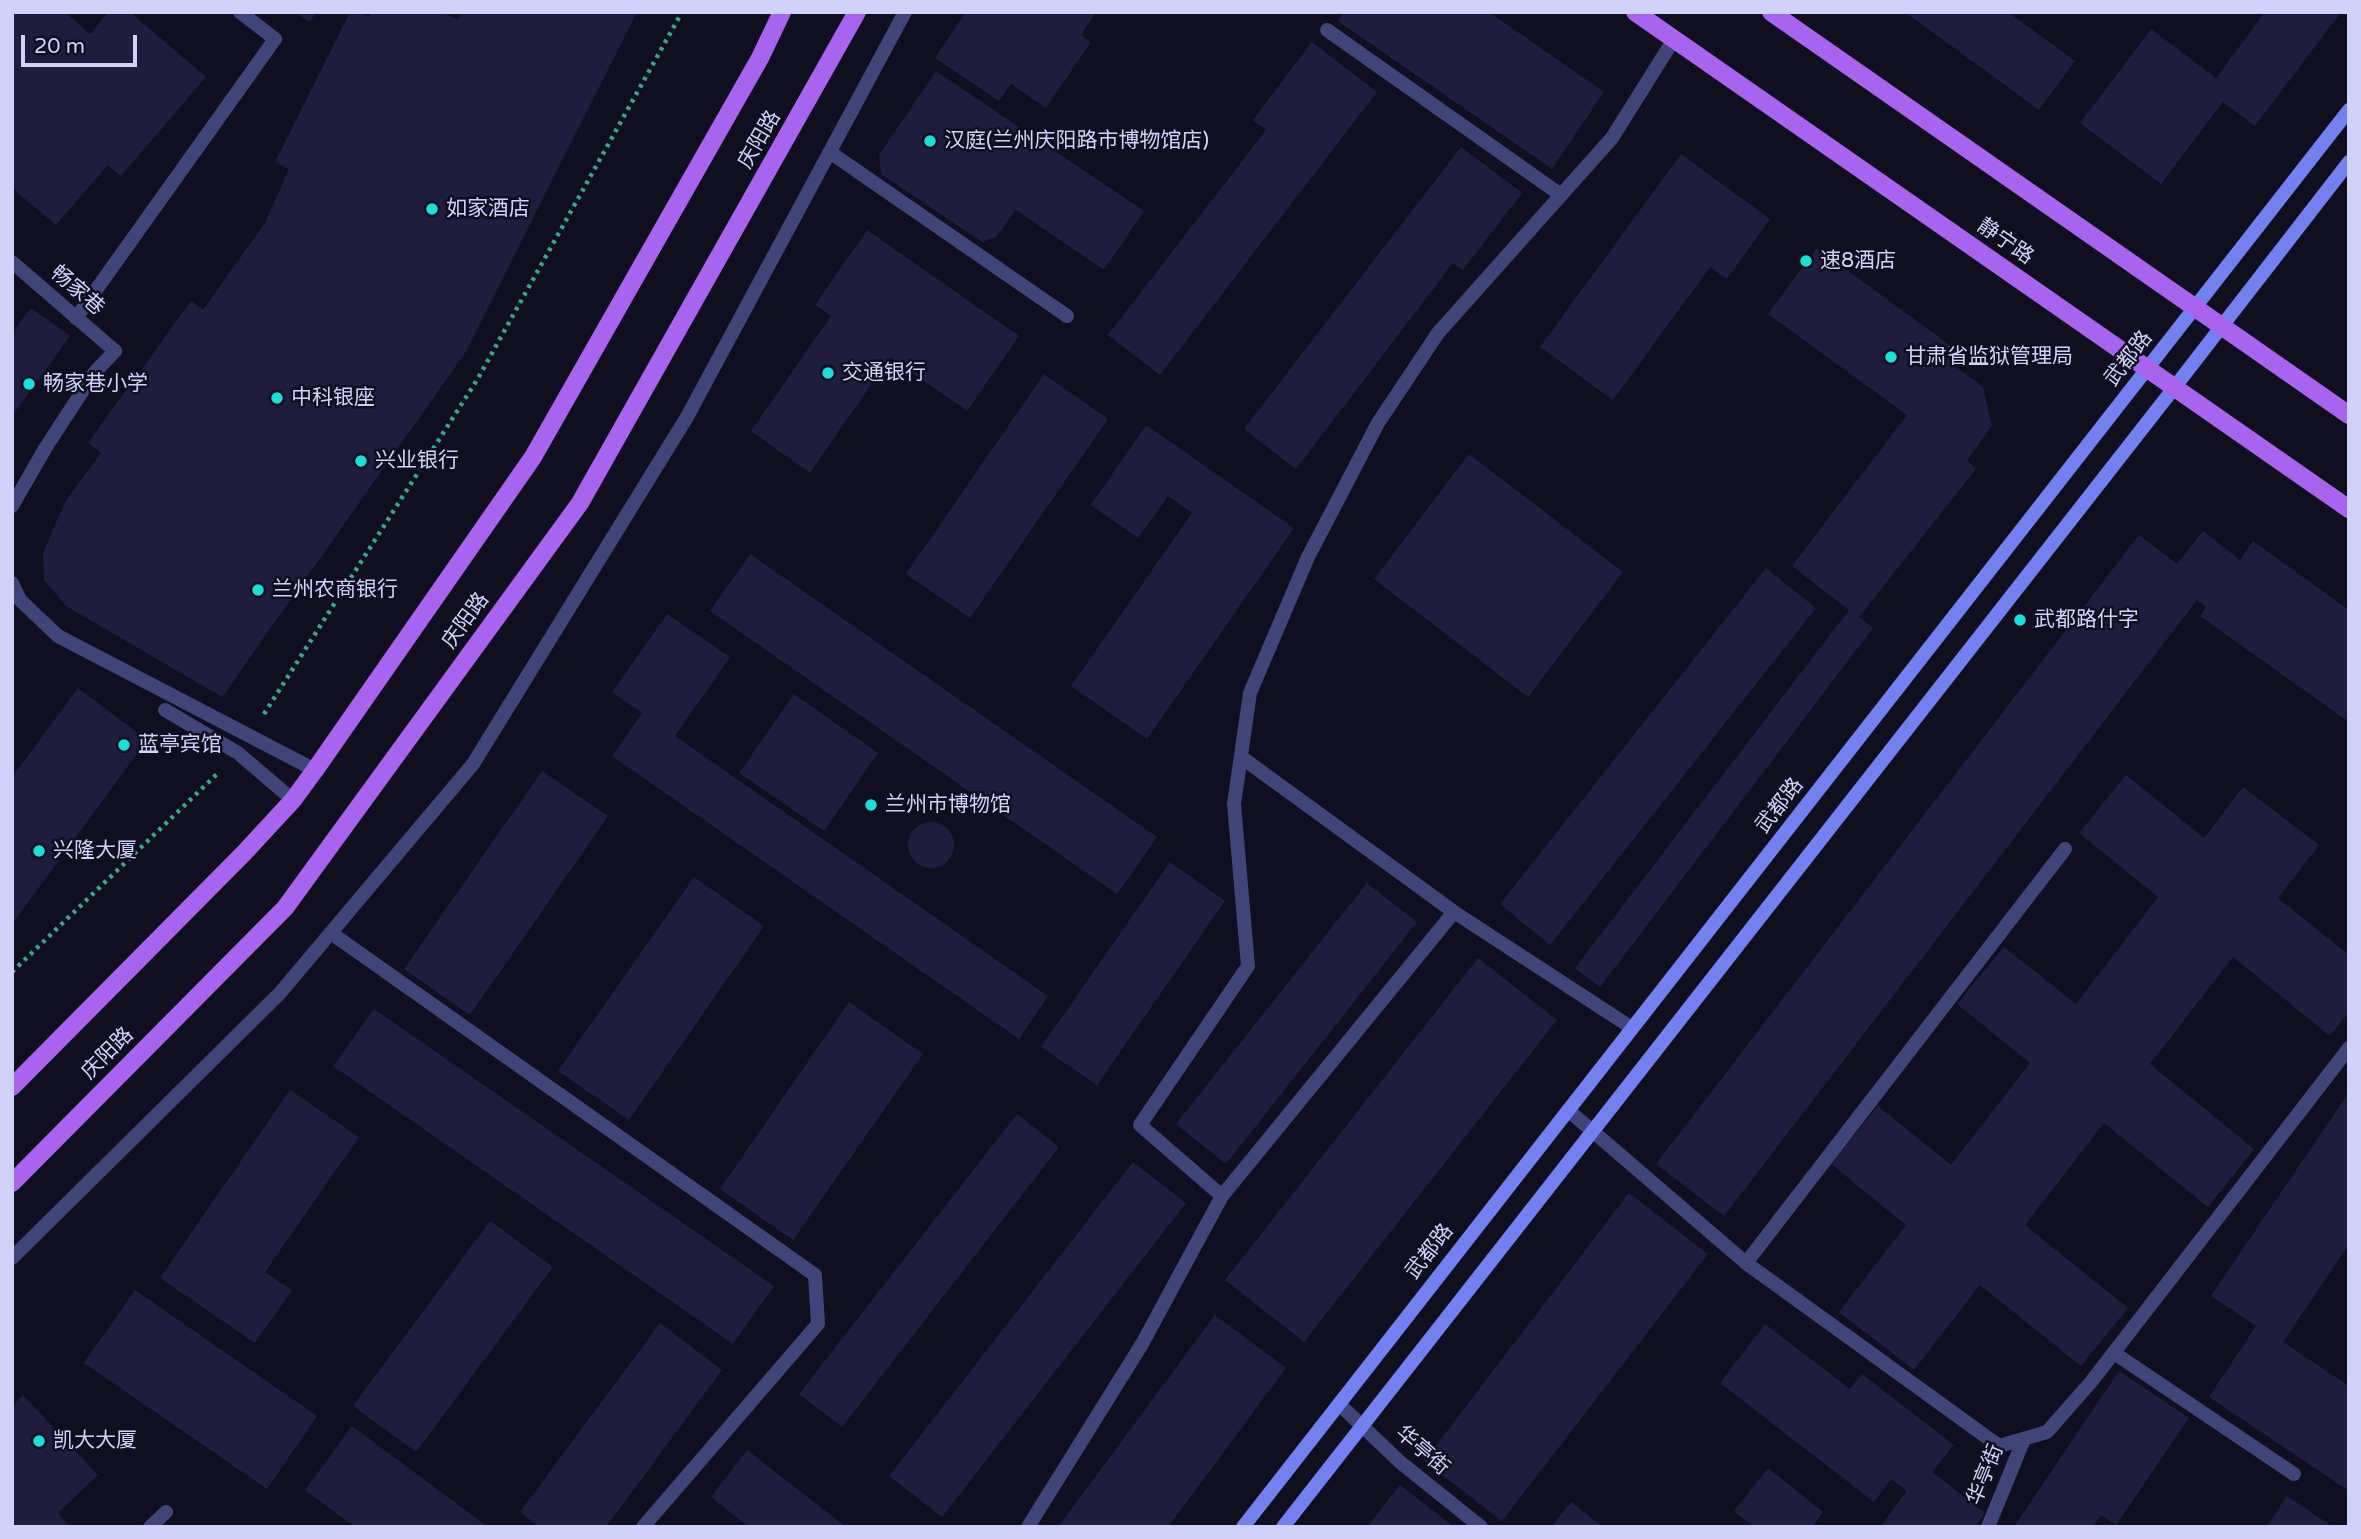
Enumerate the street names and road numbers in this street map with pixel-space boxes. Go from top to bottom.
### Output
street label: 庆阳路 [733,106,787,174]
street label: 静宁路 [1972,214,2038,270]
street label: 畅家巷 [45,261,109,321]
street label: 武都路 [2100,326,2158,392]
street label: 庆阳路 [437,588,495,654]
street label: 武都路 [1751,773,1809,839]
street label: 庆阳路 [77,1023,139,1085]
street label: 武都路 [1401,1219,1459,1285]
street label: 华亭街 [1390,1421,1454,1481]
street label: 华亭街 [1963,1441,2009,1509]

